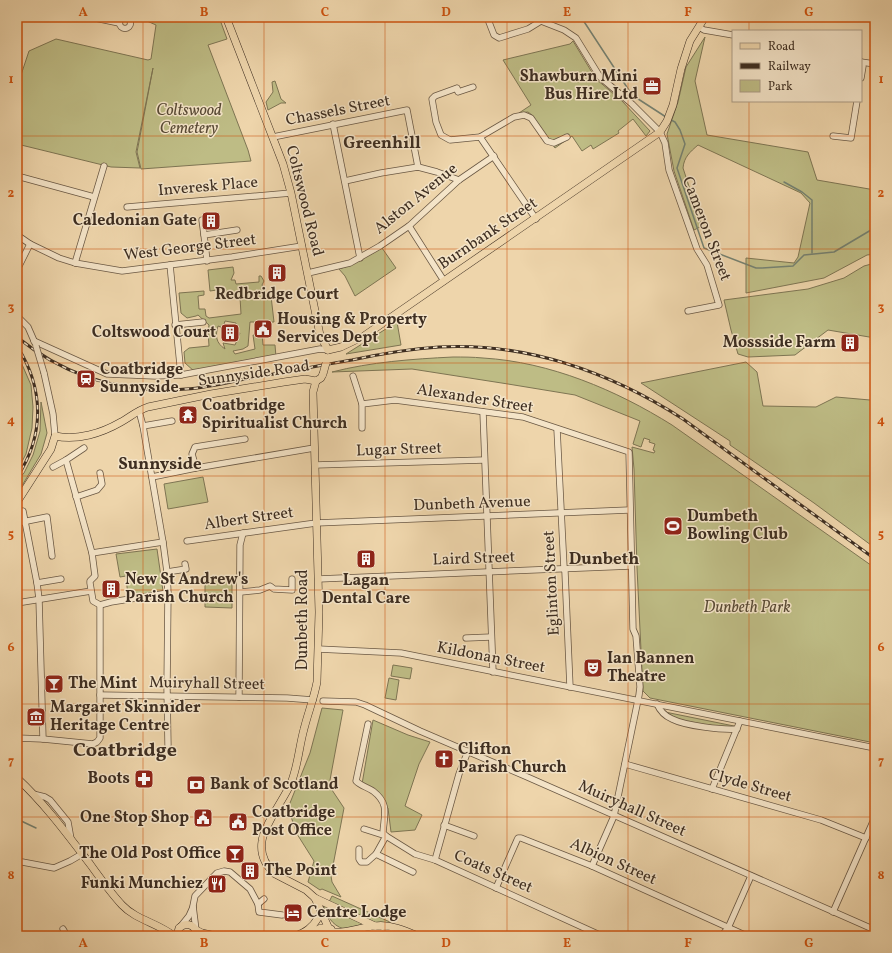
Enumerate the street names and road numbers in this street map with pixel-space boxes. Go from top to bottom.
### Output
street label: Chassels Street [284,90,392,132]
street label: Coltswood Road [280,143,328,259]
street label: Alston Avenue [369,158,463,240]
street label: Inveresk Place [157,172,259,202]
street label: Cameron Street [676,174,736,285]
street label: Burnbank Street [434,192,542,275]
street label: West George Street [122,229,258,267]
street label: Sunnyside Road [197,355,311,393]
street label: Alexander Street [415,379,535,419]
street label: Lugar Street [356,437,443,462]
street label: Dunbeth Avenue [413,491,531,517]
street label: Albert Street [203,502,295,536]
street label: Eglinton Street [538,529,566,636]
street label: Laird Street [432,547,516,571]
street label: Dunbeth Road [292,569,314,671]
street label: Kildonan Street [435,637,548,679]
street label: Muiryhall Street [149,672,266,696]
street label: Clyde Street [706,764,794,808]
street label: Muiryhall Street [575,775,690,843]
street label: Albion Street [566,833,660,891]
street label: Coats Street [450,845,536,899]

